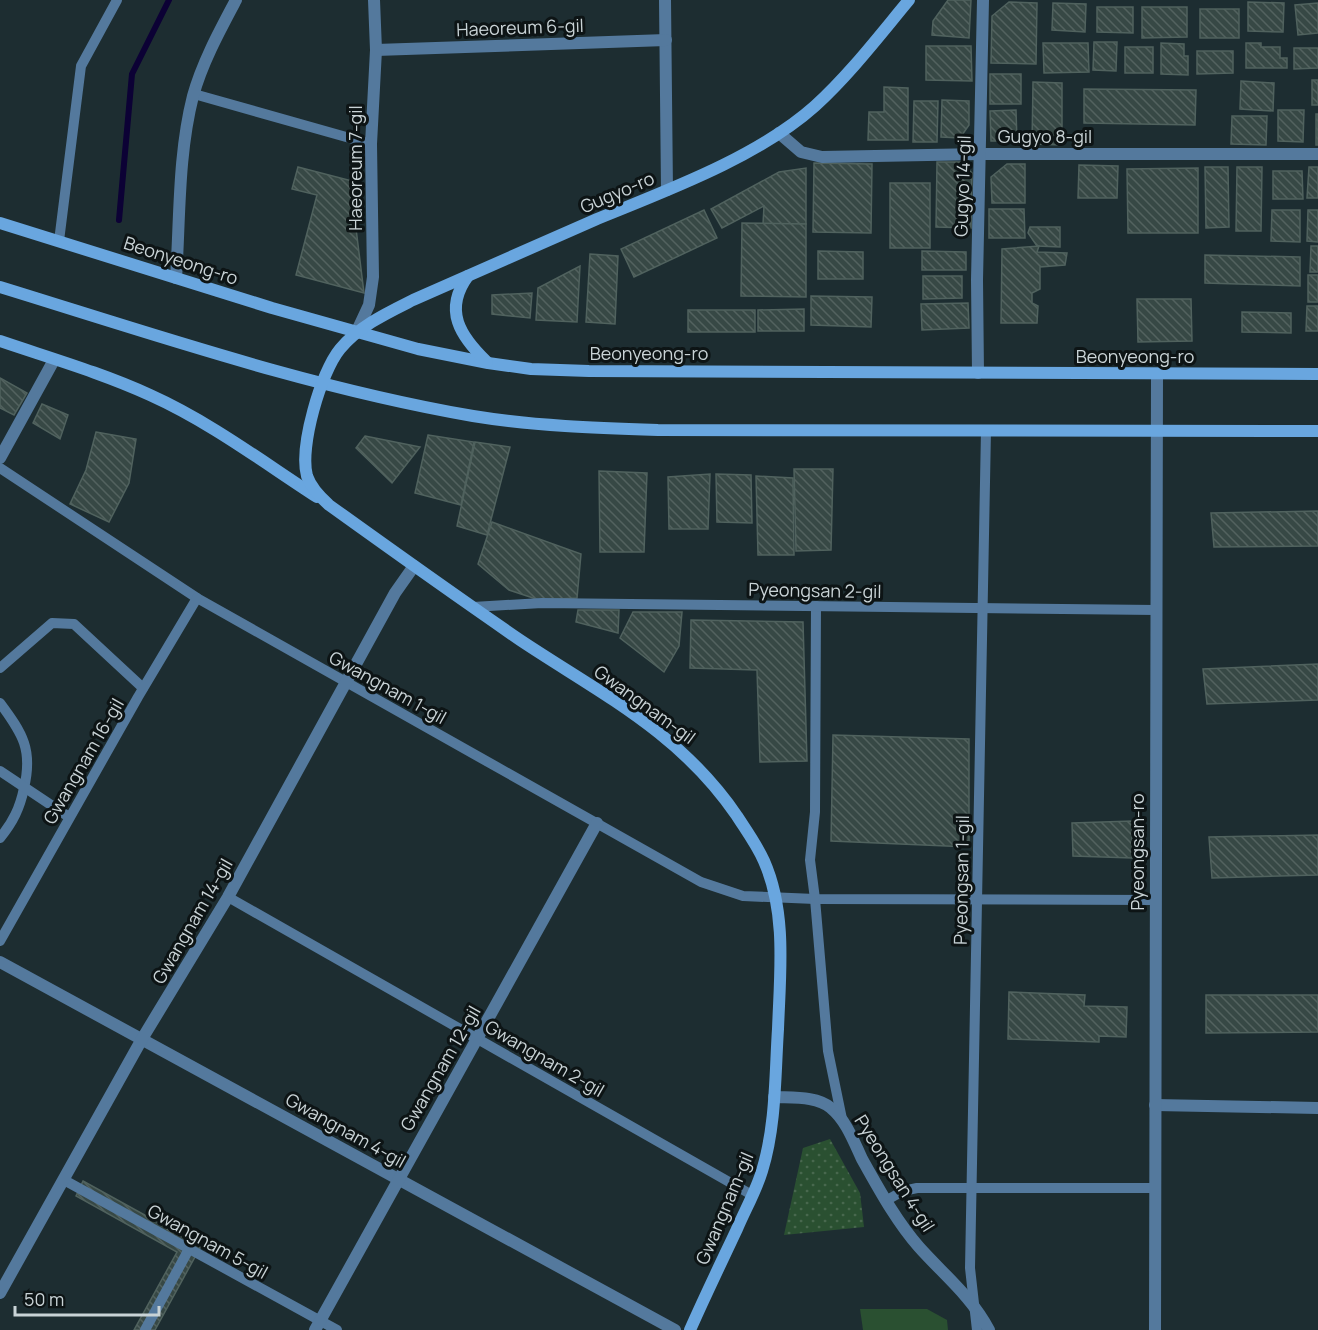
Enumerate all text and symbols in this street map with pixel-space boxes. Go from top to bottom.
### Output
street label: Haeoreum 6-gil [456,13,584,41]
street label: Haeoreum 7-gil [343,105,367,231]
street label: Gugyo 8-gil [998,124,1092,148]
street label: Gugyo 14-gil [948,135,976,237]
street label: Gugyo-ro [576,166,658,218]
street label: Beonyeong-ro [121,230,241,290]
street label: Beonyeong-ro [590,341,708,365]
street label: Beonyeong-ro [1076,344,1194,368]
street label: Pyeongsan 2-gil [748,577,882,603]
street label: Gwangnam 1-gil [325,645,451,729]
street label: Gwangnam-gil [589,659,701,749]
street label: Gwangnam 16-gil [37,694,129,828]
street label: Pyeongsan-ro [1125,793,1149,911]
street label: Pyeongsan 1-gil [948,815,974,945]
street label: Gwangnam 14-gil [146,854,238,988]
street label: Gwangnam 12-gil [394,1001,486,1135]
street label: Gwangnam 2-gil [481,1014,609,1102]
street label: Gwangnam 4-gil [282,1087,410,1173]
street label: Pyeongsan 4-gil [849,1110,941,1236]
street label: Gwangnam-gil [690,1148,758,1268]
street label: Gwangnam 5-gil [144,1198,272,1284]
scale bar [15,1279,159,1317]
text: 50 m [24,1287,64,1311]

